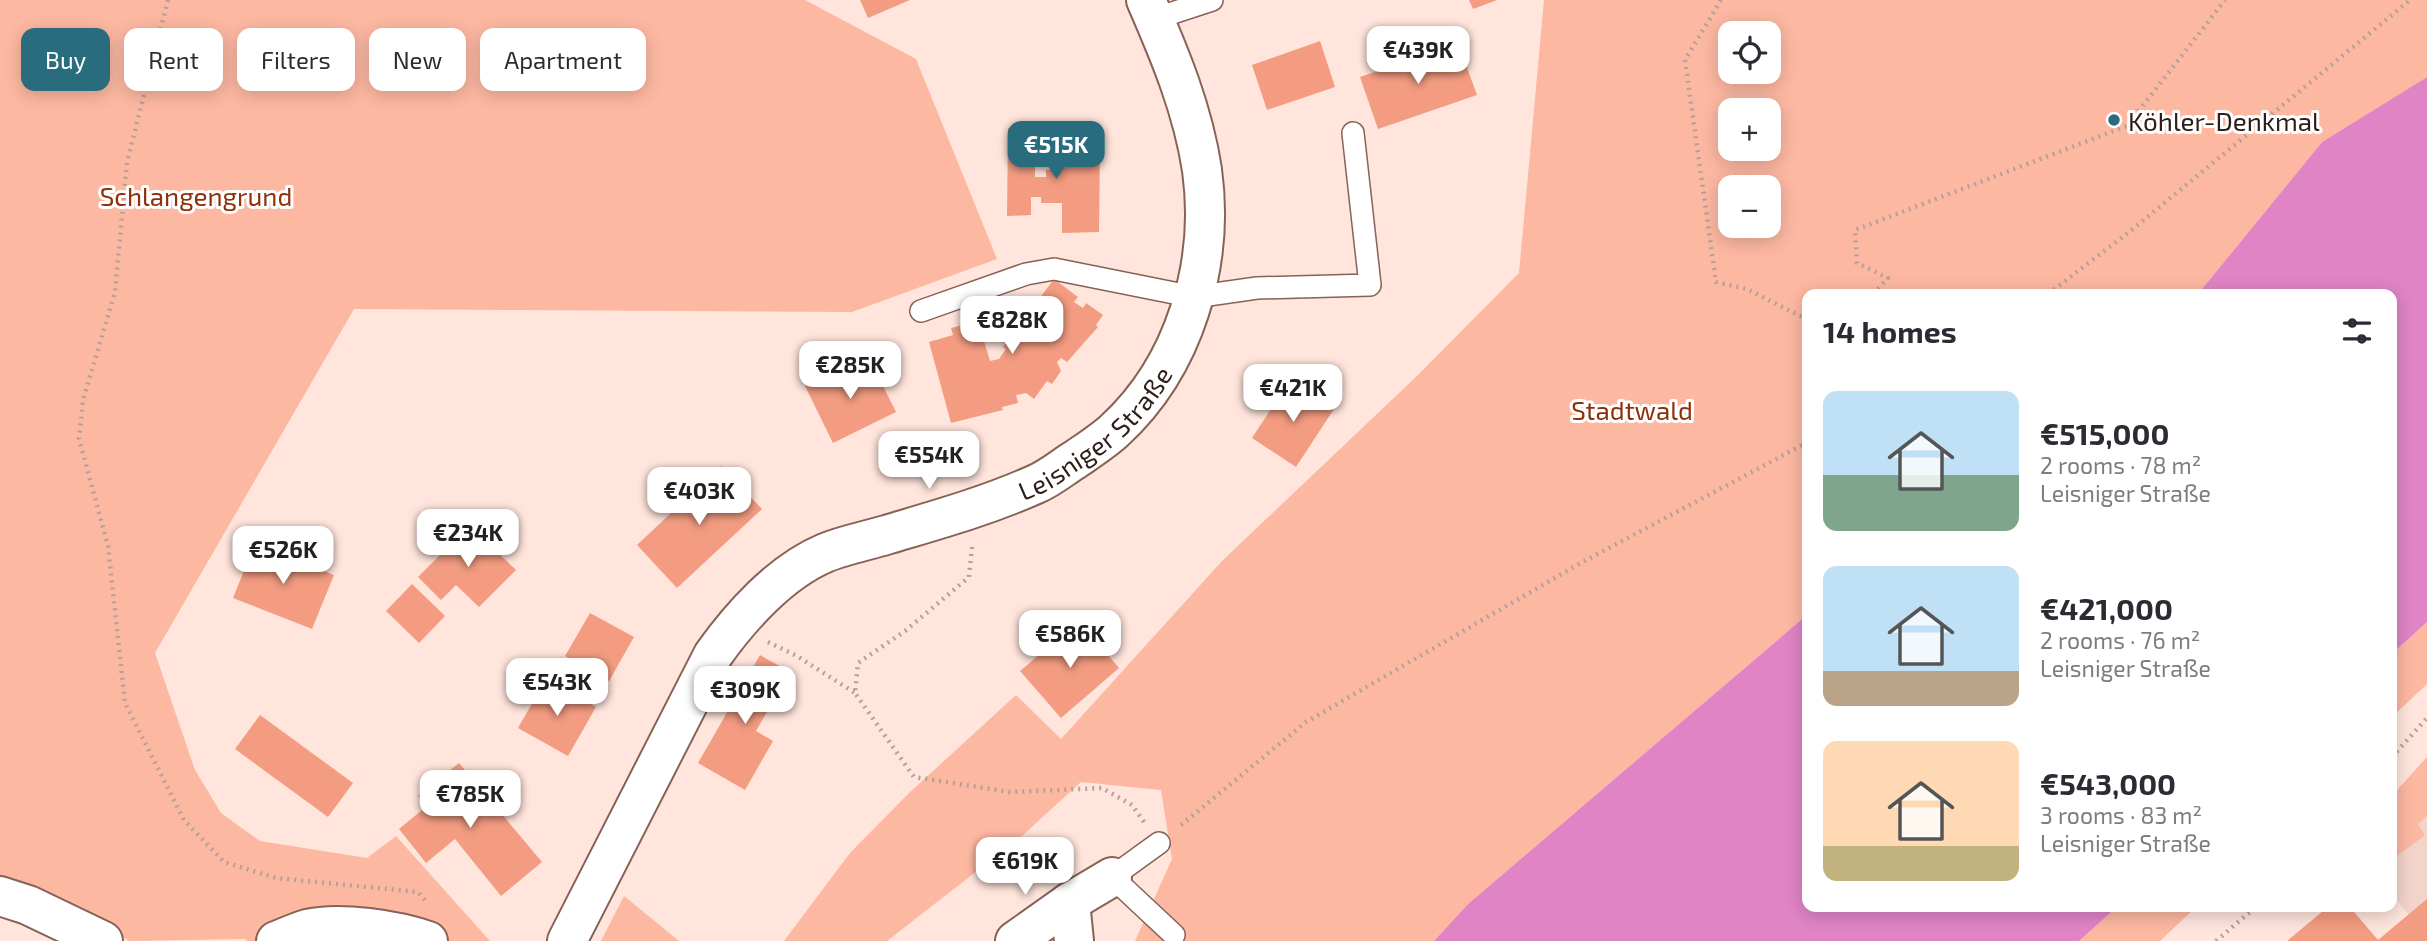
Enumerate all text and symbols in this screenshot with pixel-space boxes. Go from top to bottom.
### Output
map controls [1718,21,1781,238]
button: locate [1718,21,1781,84]
pin: €439K [1369,27,1467,86]
chip: Buy [21,28,110,91]
chip: Rent [124,28,223,91]
chip: Filters [237,28,355,91]
chip: New [369,28,466,91]
chip: Apartment [480,28,646,91]
text: €439K [1383,35,1453,63]
button: + [1718,98,1781,161]
place label: Köhler-Denkmal [2128,105,2320,136]
marker: Köhler-Denkmal [2106,112,2122,128]
pin: €515K [1007,122,1105,181]
text: €515K [1024,130,1088,158]
button: − [1718,175,1781,238]
park label: Schlangengrund [100,180,292,211]
pin: €828K [963,296,1061,356]
text: €828K [976,305,1048,333]
icon: filters [2338,312,2376,350]
text: 14 homes [1823,313,1957,349]
pin: €285K [801,342,899,401]
text: €285K [815,350,885,378]
street label: Leisniger Straße [1013,360,1177,505]
pin: €421K [1244,364,1342,424]
text: €421K [1259,373,1327,401]
park label: Stadtwald [1571,394,1693,425]
text: €515,000 [2040,415,2169,451]
icon: home [1879,419,1963,503]
pin: €554K [880,432,978,491]
text: €554K [894,440,964,468]
text: 2 rooms · 78 m² [2040,451,2201,479]
pin: €403K [650,468,748,527]
text: €403K [663,476,735,504]
text: Leisniger Straße [2040,479,2211,507]
pin: €234K [419,510,517,569]
text: €234K [433,518,503,546]
pin: €526K [234,526,332,586]
text: €526K [249,535,317,563]
text: €421,000 [2040,590,2173,626]
icon: home [1879,594,1963,678]
pin: €586K [1021,610,1119,670]
text: €586K [1035,619,1105,647]
text: 2 rooms · 76 m² [2040,626,2200,654]
text: Leisniger Straße [2040,654,2211,682]
pin: €543K [508,658,606,718]
pin: €309K [696,666,794,726]
text: €543K [522,667,592,695]
text: €309K [710,675,780,703]
text: €543,000 [2040,765,2176,801]
icon: home [1879,769,1963,853]
pin: €785K [421,770,519,830]
text: €785K [436,779,504,807]
text: 3 rooms · 83 m² [2040,801,2202,829]
text: Leisniger Straße [2040,829,2211,857]
pin: €619K [976,838,1074,897]
text: €619K [992,846,1058,874]

